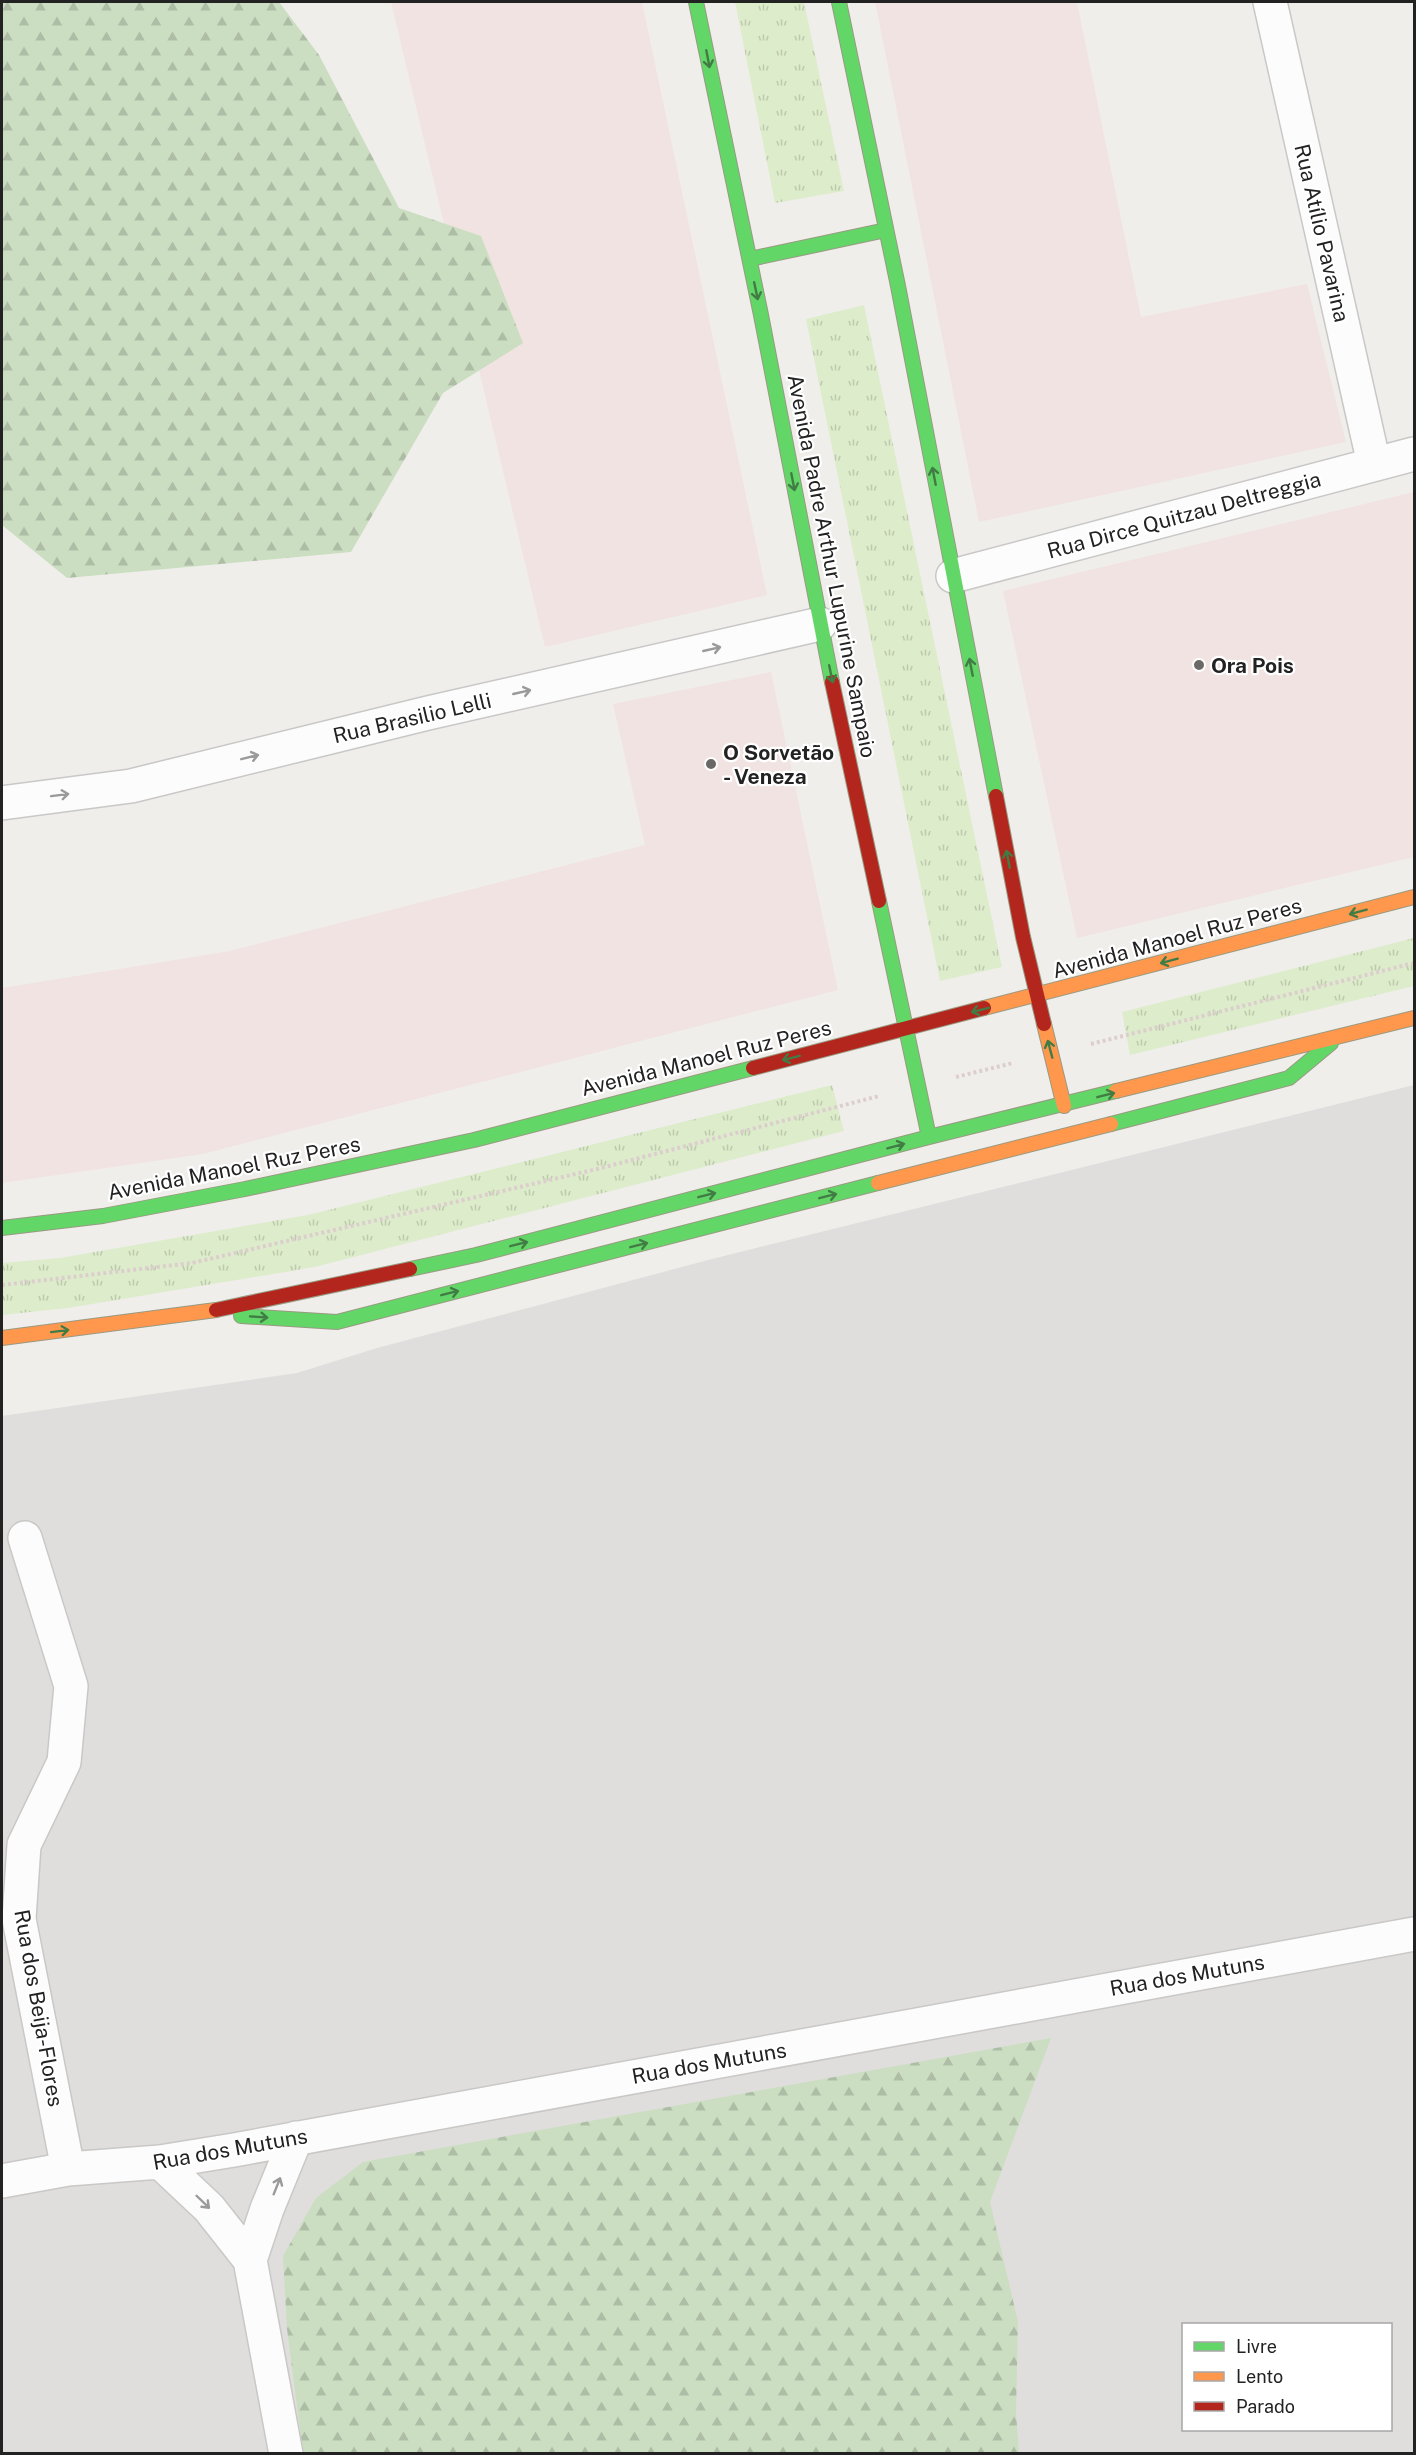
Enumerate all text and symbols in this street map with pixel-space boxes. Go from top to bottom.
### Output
one-way arrow [703,49,714,68]
street label: Rua Atílio Pavarina [1289,142,1355,324]
one-way arrow [751,281,762,300]
street label: Avenida Padre Arthur Lupurine Sampaio [783,372,881,760]
one-way arrow [928,466,939,486]
street label: Rua Dirce Quitzau Deltreggia [1044,466,1324,564]
one-way arrow [788,472,799,492]
one-way arrow [702,642,721,654]
place label: Ora Pois [1211,653,1294,678]
one-way arrow [965,658,976,678]
marker: Ora Pois [1192,658,1206,672]
one-way arrow [826,663,837,683]
one-way arrow [512,685,531,697]
street label: Rua Brasilio Lelli [330,688,494,748]
place label: O Sorvetão - Veneza [723,740,834,789]
one-way arrow [241,750,260,762]
marker: O Sorvetão - Veneza [704,757,718,771]
one-way arrow [49,790,69,801]
one-way arrow [1002,849,1013,869]
street label: Avenida Manoel Ruz Peres [1050,893,1304,983]
one-way arrow [1349,907,1368,918]
one-way arrow [1160,956,1179,968]
one-way arrow [971,1005,990,1017]
street label: Avenida Manoel Ruz Peres [578,1015,834,1101]
one-way arrow [1043,1040,1055,1059]
one-way arrow [782,1053,801,1064]
one-way arrow [1096,1089,1115,1100]
street label: Avenida Manoel Ruz Peres [105,1131,363,1205]
one-way arrow [886,1140,905,1151]
one-way arrow [698,1189,717,1200]
one-way arrow [818,1190,837,1202]
one-way arrow [509,1237,528,1249]
one-way arrow [629,1238,648,1250]
one-way arrow [440,1287,459,1298]
one-way arrow [248,1312,268,1323]
one-way arrow [49,1325,69,1336]
street label: Rua dos Beija-Flores [9,1908,69,2108]
street label: Rua dos Mutuns [1108,1949,1266,2001]
street label: Rua dos Mutuns [630,2037,788,2089]
street label: Rua dos Mutuns [151,2123,309,2175]
one-way arrow [272,2177,283,2195]
one-way arrow [195,2195,210,2210]
legend [1182,2323,1392,2431]
text: Livre [1236,2336,1277,2357]
text: Lento [1236,2366,1283,2387]
text: Parado [1236,2396,1295,2417]

